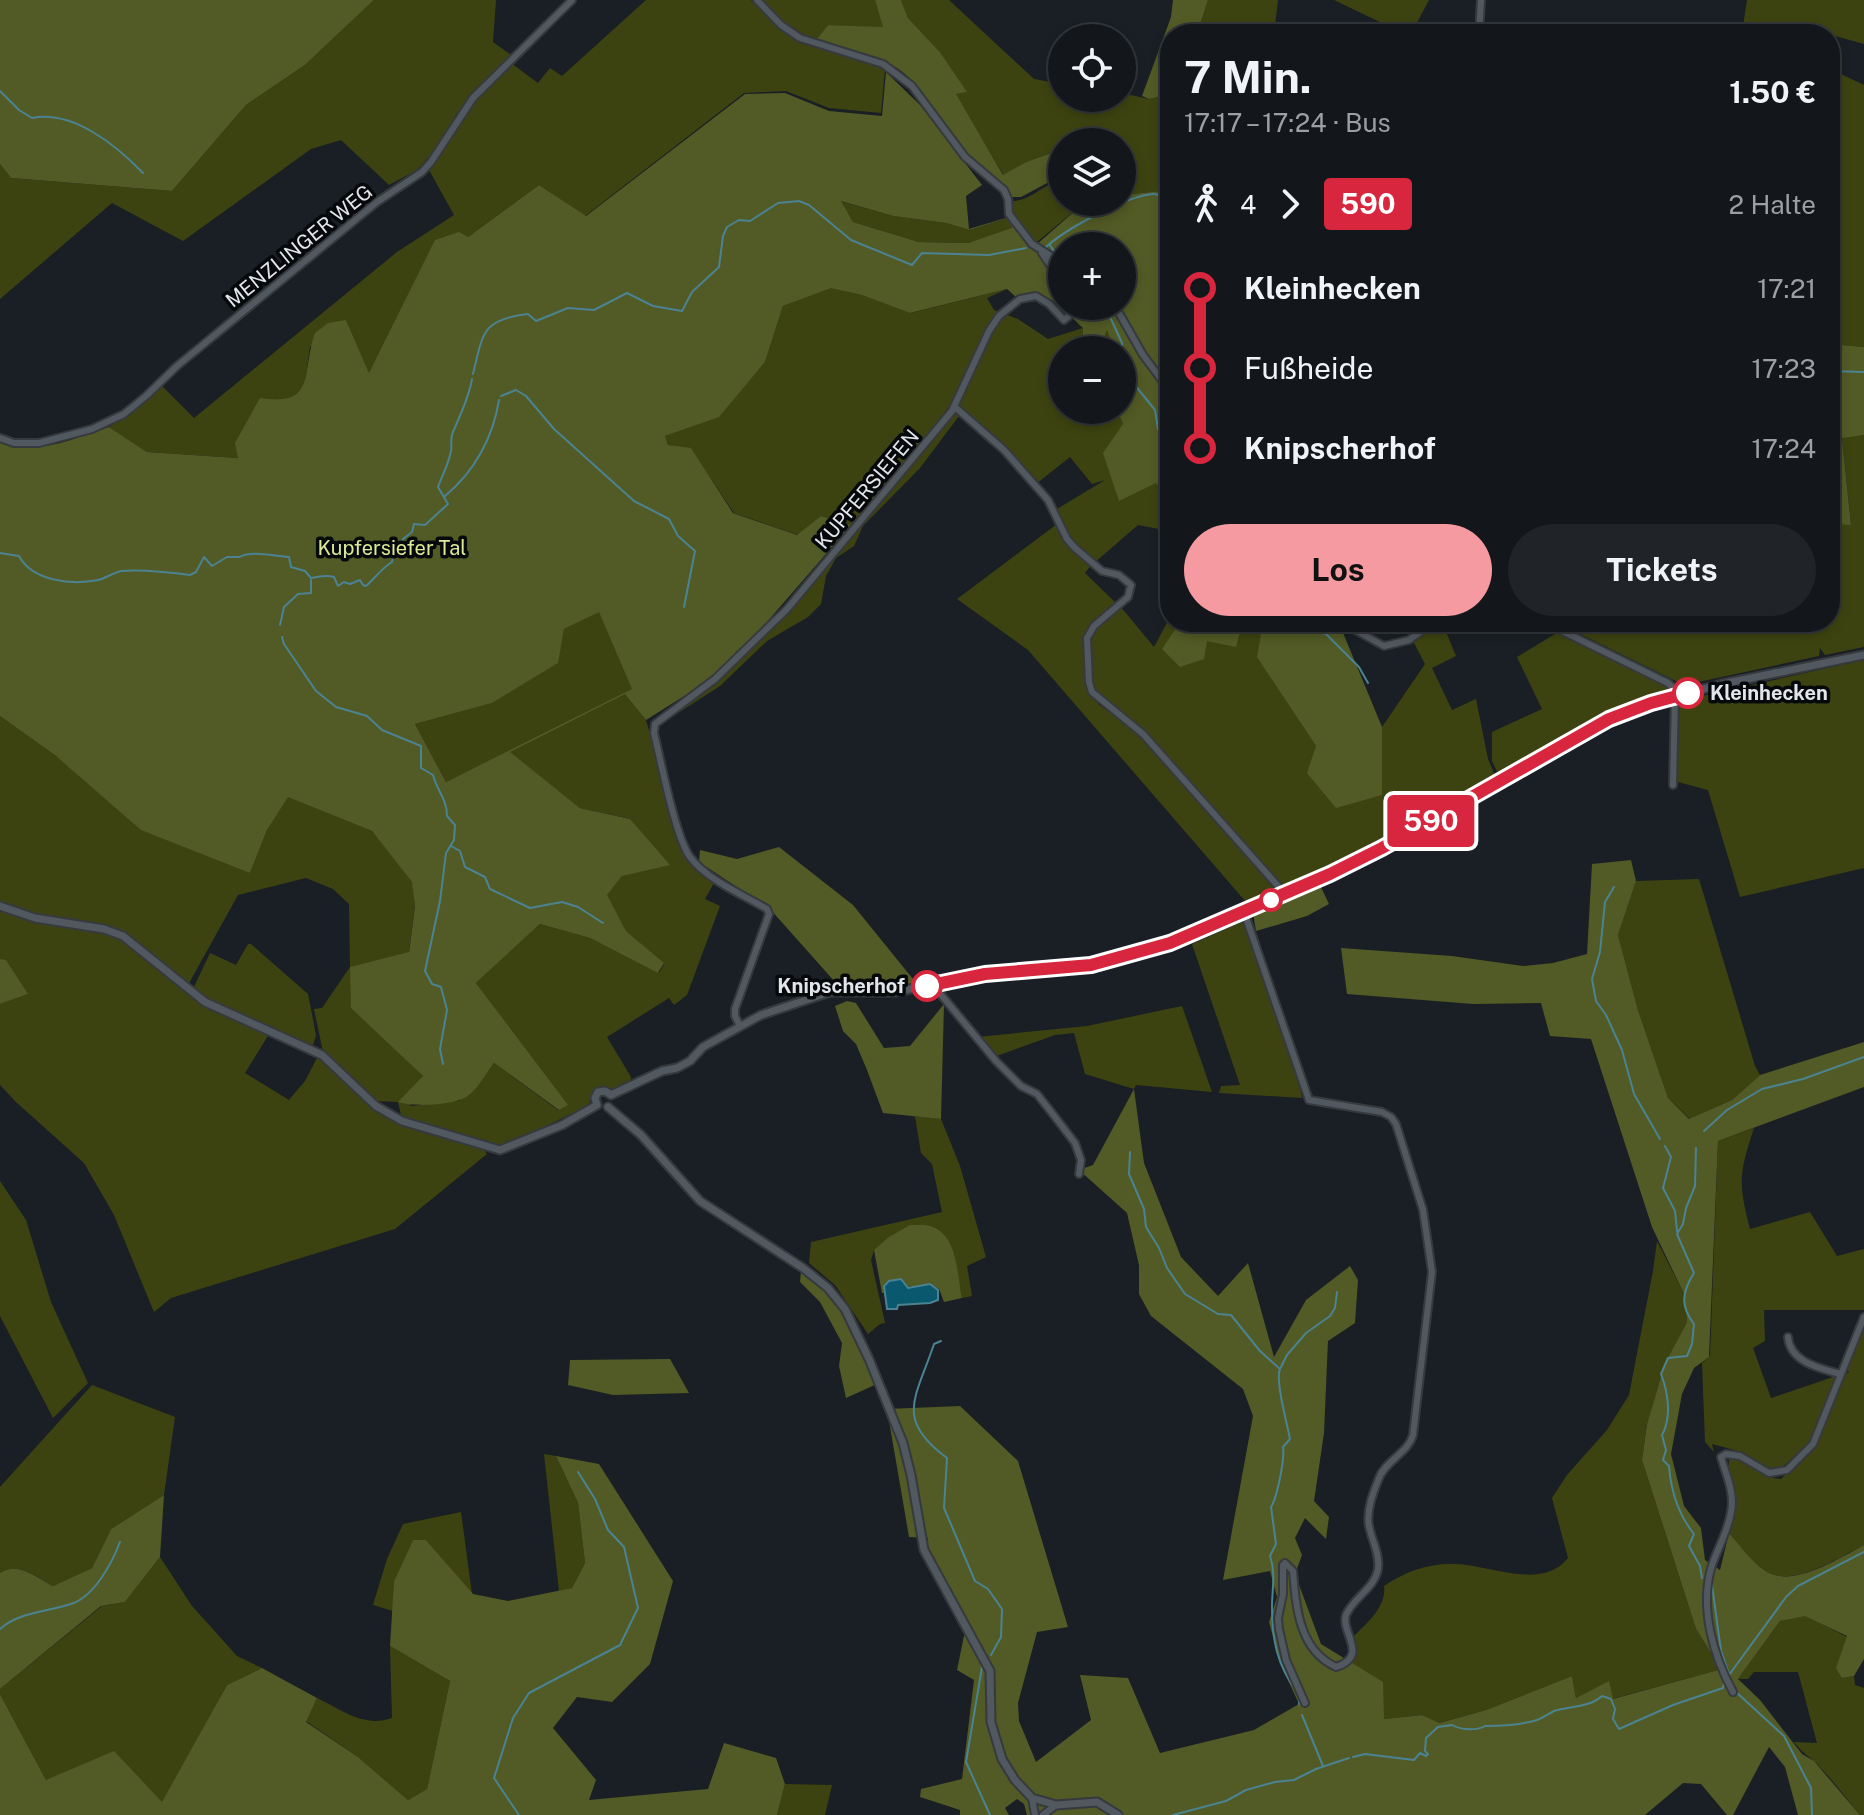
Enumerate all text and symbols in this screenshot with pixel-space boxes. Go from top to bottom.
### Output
map controls [1048,24,1136,424]
button: locate [1048,24,1136,112]
text: 7 Min. [1184,51,1312,103]
text: 1.50 € [1729,74,1816,110]
text: 17:17 – 17:24 · Bus [1184,107,1391,138]
button: layers [1048,128,1136,216]
street label: MENZLINGER WEG [221,180,377,312]
icon: walk [1184,182,1228,226]
icon: forward [1268,182,1312,226]
text: 590 [1340,187,1396,220]
text: 4 [1240,189,1256,220]
text: 2 Halte [1729,189,1816,220]
button: + [1048,232,1136,320]
text: Kleinhecken [1244,270,1421,306]
text: 17:21 [1757,273,1816,304]
button: − [1048,336,1136,424]
text: Fußheide [1244,350,1373,386]
text: 17:23 [1752,353,1816,384]
street label: KUPFERSIEFEN [810,424,924,554]
text: Knipscherhof [1244,430,1436,466]
text: 17:24 [1752,433,1816,464]
button: Los [1184,524,1492,616]
button: Tickets [1508,524,1816,616]
park label: Kupfersiefer Tal [318,536,466,560]
marker: Kleinhecken [1673,678,1703,708]
place label: Kleinhecken [1710,681,1828,705]
line badge: 590 [1385,795,1477,847]
text: 590 [1403,804,1459,837]
unlabelled marker [1260,889,1282,911]
marker: Knipscherhof [912,971,942,1001]
place label: Knipscherhof [777,974,905,998]

